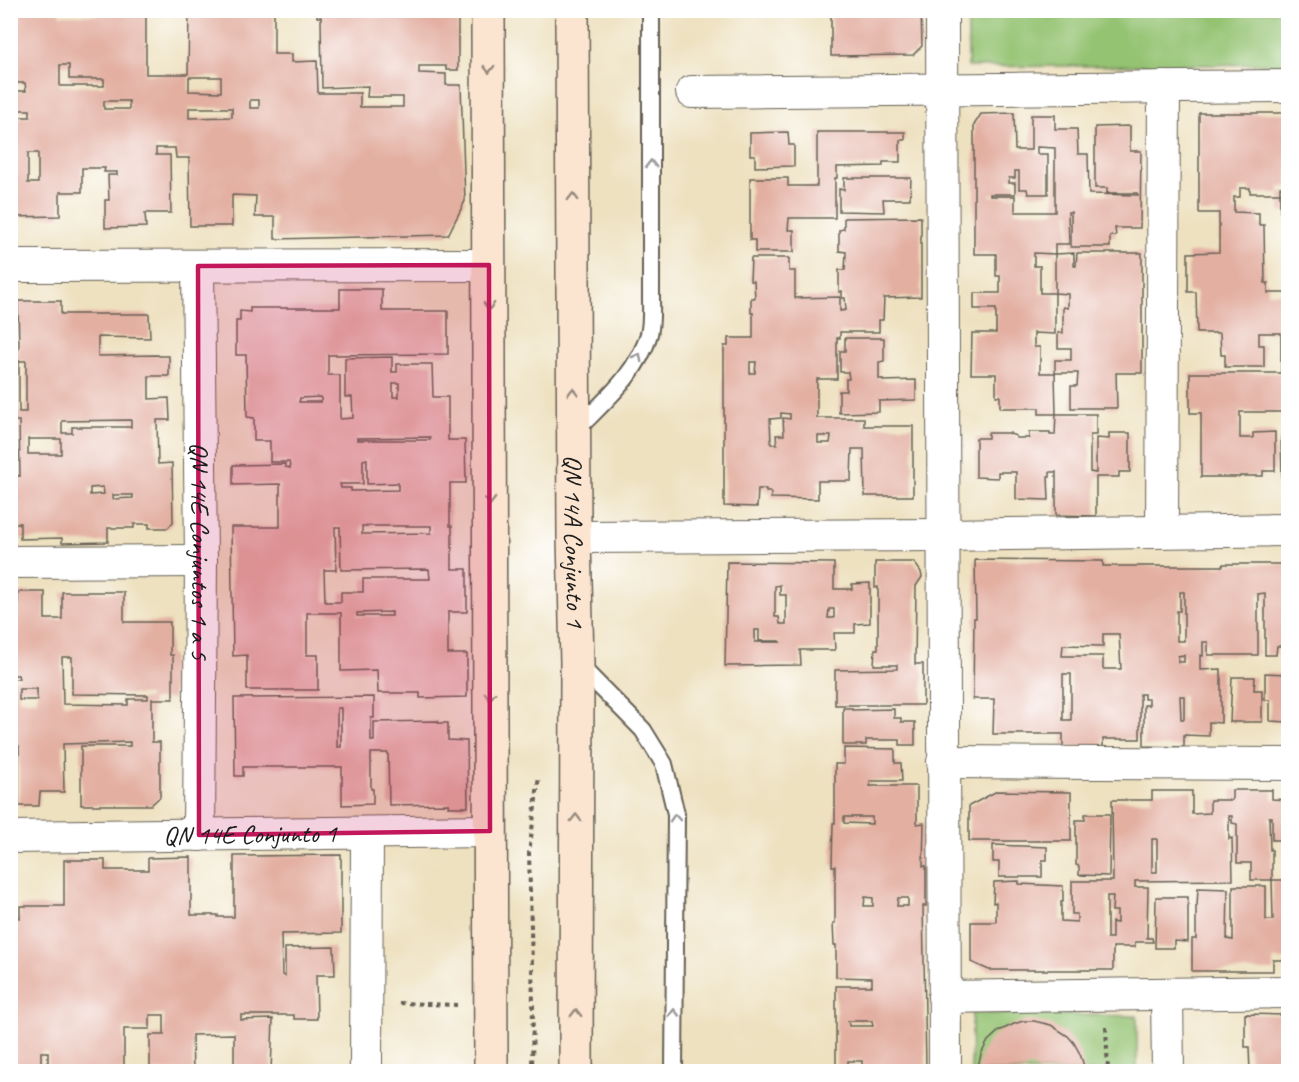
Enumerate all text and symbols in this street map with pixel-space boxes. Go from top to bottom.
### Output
one-way arrow [482,64,495,73]
one-way arrow [645,160,657,169]
one-way arrow [567,193,579,202]
one-way arrow [483,301,495,310]
one-way arrow [631,353,642,363]
one-way arrow [567,388,579,397]
street label: QN 14E Conjuntos 1 a 5 [183,442,218,661]
street label: QN 14A Conjunto 1 [557,455,593,629]
one-way arrow [484,496,496,505]
one-way arrow [484,691,496,700]
one-way arrow [570,814,582,823]
one-way arrow [669,814,682,823]
street label: QN 14E Conjunto 1 [163,816,338,852]
one-way arrow [570,1009,582,1018]
one-way arrow [668,1009,680,1018]

